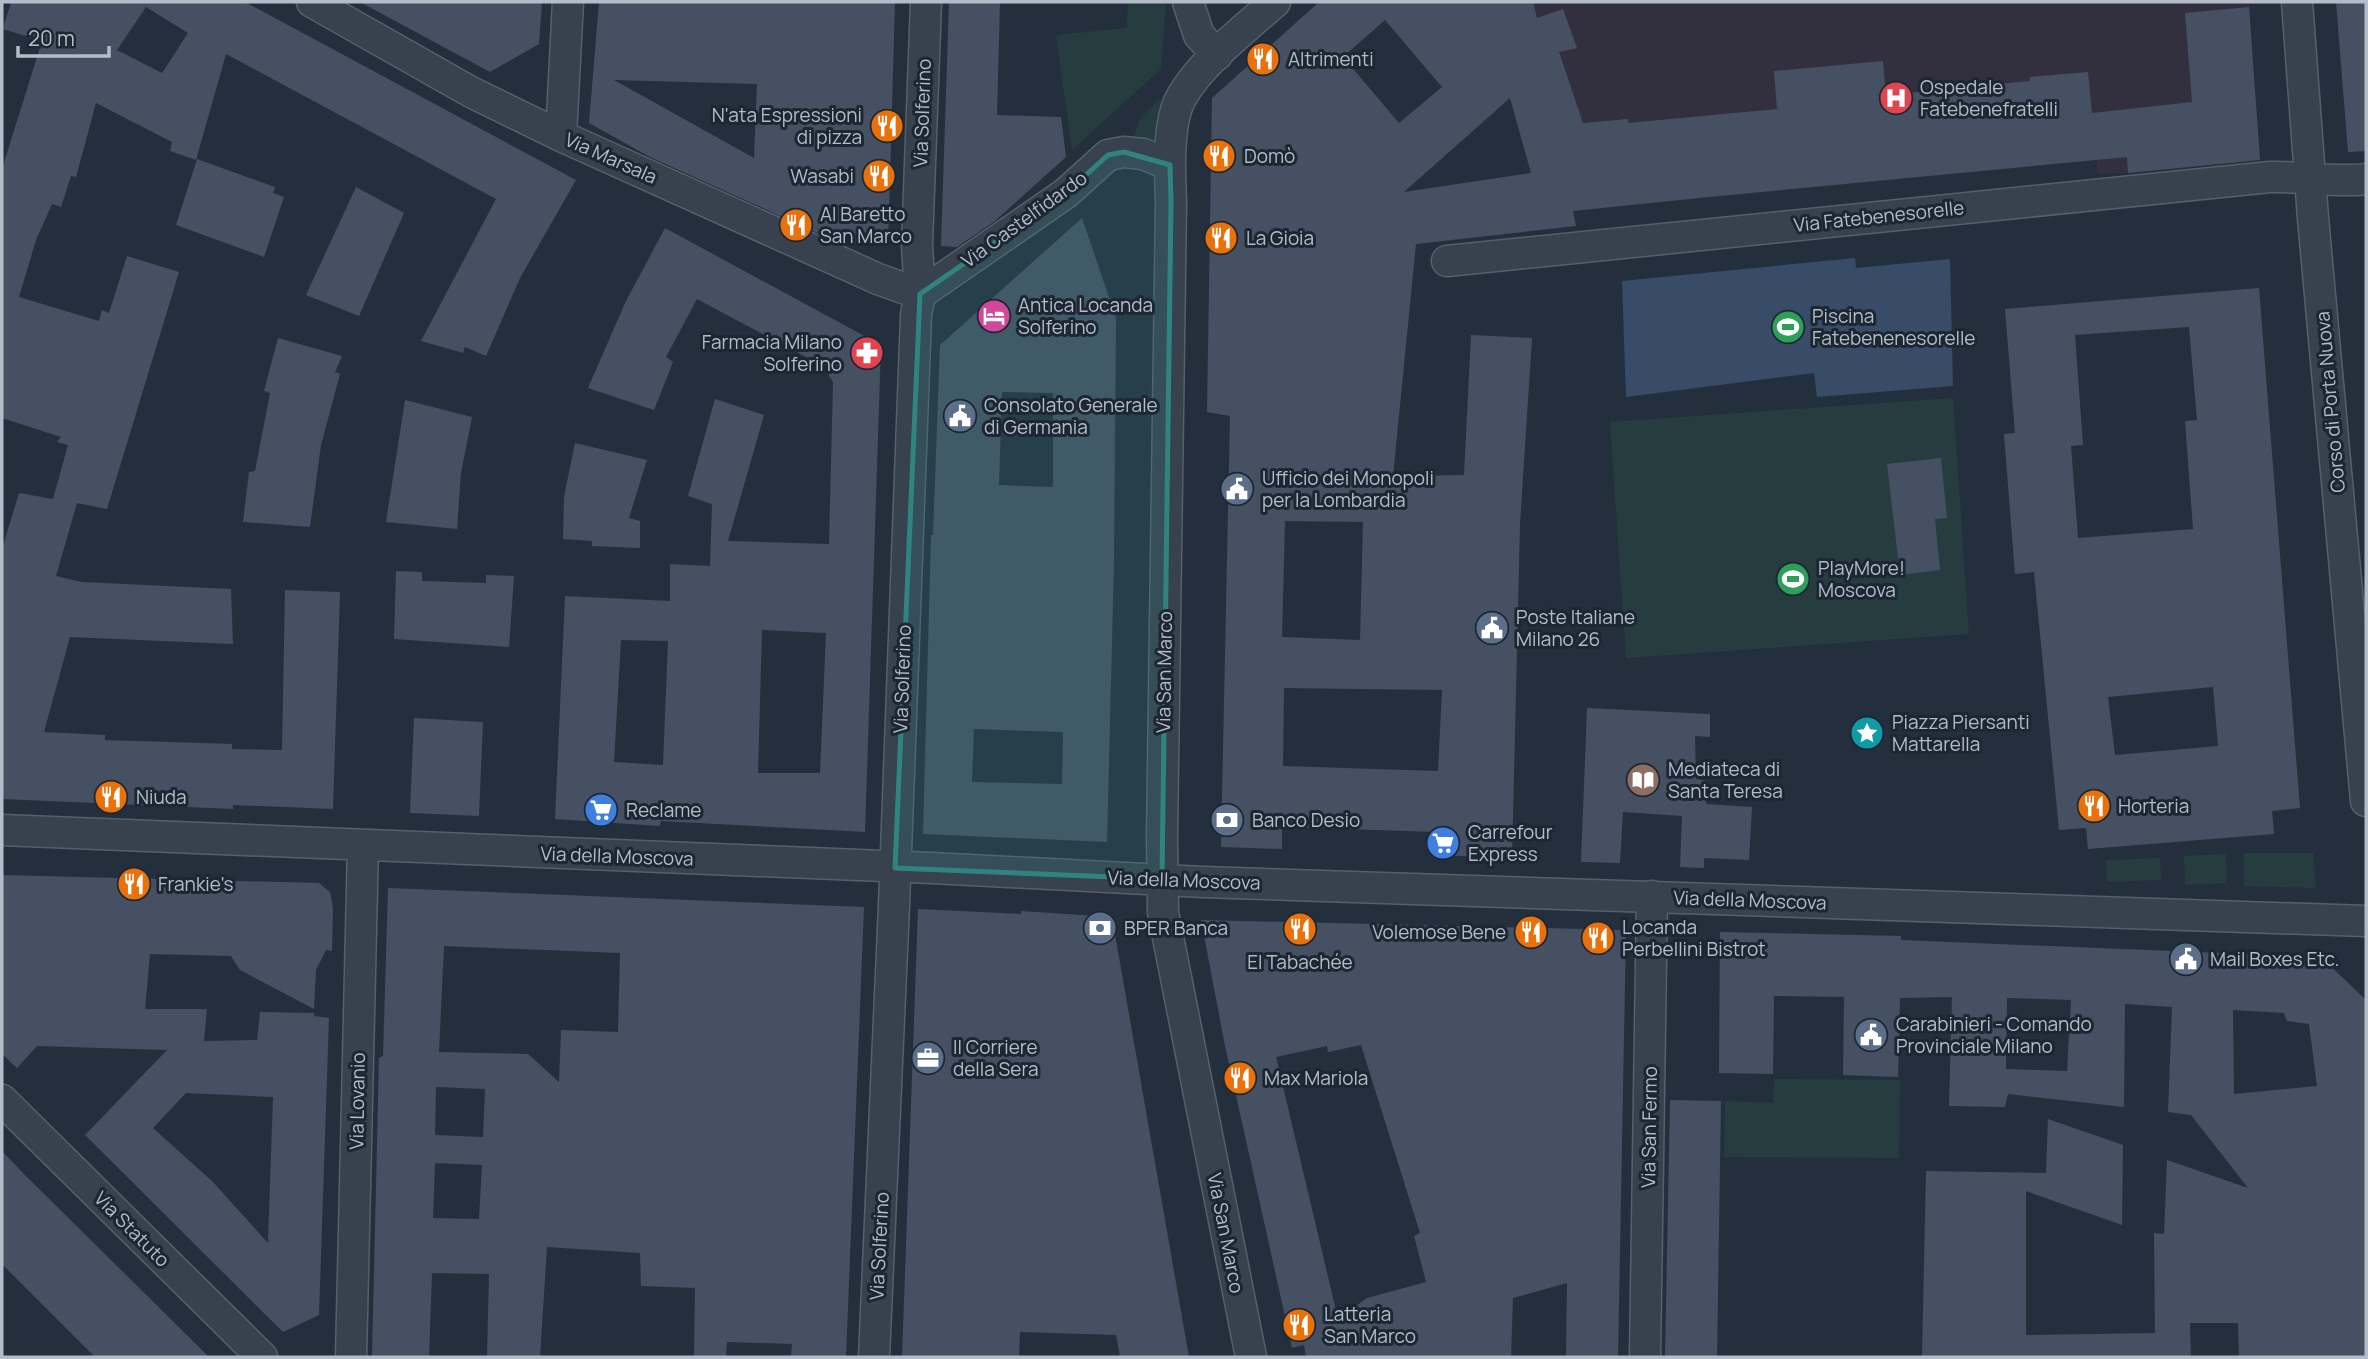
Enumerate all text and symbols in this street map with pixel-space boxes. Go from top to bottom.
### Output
scale bar [18,14,108,58]
text: 20 m [28,24,75,52]
restaurant icon: Altrimenti [1244,40,1282,78]
place label: Altrimenti [1288,46,1374,72]
street label: Via Solferino [907,58,937,168]
place label: Ospedale Fatebenefratelli [1920,74,2058,122]
hospital icon: Ospedale Fatebenefratelli [1877,79,1915,117]
place label: N'ata Espressioni di pizza [712,102,862,150]
restaurant icon: N'ata Espressioni di pizza [868,107,906,145]
street label: Via Marsala [561,126,661,190]
restaurant icon: Domò [1200,137,1238,175]
place label: Domò [1244,143,1295,169]
restaurant icon: Wasabi [860,157,898,195]
place label: Wasabi [790,163,854,189]
street label: Via Castelfidardo [956,165,1092,273]
street label: Via Fatebenesorelle [1792,194,1966,238]
place label: Al Baretto San Marco [820,201,912,249]
restaurant icon: Al Baretto San Marco [777,206,815,244]
restaurant icon: La Gioia [1202,219,1240,257]
place label: La Gioia [1246,225,1314,251]
place label: Antica Locanda Solferino [1018,292,1153,340]
hotel icon: Antica Locanda Solferino [975,297,1013,335]
place label: Piscina Fatebenenesorelle [1812,303,1975,351]
sports icon: Piscina Fatebenenesorelle [1769,308,1807,346]
street label: Corso di Porta Nuova [2309,310,2351,494]
place label: Farmacia Milano Solferino [702,329,842,377]
pharmacy icon: Farmacia Milano Solferino [848,334,886,372]
place label: Consolato Generale di Germania [984,392,1158,440]
public building icon: Consolato Generale di Germania [941,397,979,435]
place label: Ufficio dei Monopoli per la Lombardia [1262,465,1434,513]
public building icon: Ufficio dei Monopoli per la Lombardia [1218,470,1256,508]
place label: PlayMore! Moscova [1818,555,1905,603]
sports icon: PlayMore! Moscova [1774,560,1812,598]
place label: Poste Italiane Milano 26 [1516,604,1635,652]
public building icon: Poste Italiane Milano 26 [1473,609,1511,647]
street label: Via San Marco [1150,611,1178,733]
street label: Via Solferino [887,624,917,734]
place label: Piazza Piersanti Mattarella [1892,709,2030,757]
place icon: Piazza Piersanti Mattarella [1848,714,1886,752]
place label: Mediateca di Santa Teresa [1668,756,1783,804]
library icon: Mediateca di Santa Teresa [1624,761,1662,799]
restaurant icon: Niuda [92,778,130,816]
place label: Niuda [136,784,187,810]
restaurant icon: Horteria [2075,787,2113,825]
supermarket icon: Reclame [582,791,620,829]
place label: Horteria [2118,793,2189,819]
place label: Reclame [626,797,701,823]
bank icon: Banco Desio [1208,801,1246,839]
place label: Banco Desio [1252,807,1360,833]
place label: Carrefour Express [1468,819,1553,867]
supermarket icon: Carrefour Express [1424,824,1462,862]
street label: Via della Moscova [540,840,694,872]
street label: Via della Moscova [1107,864,1261,896]
restaurant icon: Frankie's [115,865,153,903]
place label: Frankie's [158,871,233,897]
street label: Via della Moscova [1673,884,1827,916]
bank icon: BPER Banca [1081,909,1119,947]
restaurant icon: El Tabachée [1281,910,1319,948]
restaurant icon: Volemose Bene [1512,913,1550,951]
place label: Locanda Perbellini Bistrot [1622,914,1766,962]
place label: BPER Banca [1124,915,1228,941]
place label: Volemose Bene [1372,919,1506,945]
restaurant icon: Locanda Perbellini Bistrot [1579,919,1617,957]
public building icon: Mail Boxes Etc. [2167,940,2205,978]
place label: Mail Boxes Etc. [2210,946,2339,972]
place label: El Tabachée [1247,949,1353,975]
place label: Carabinieri - Comando Provinciale Milano [1896,1011,2092,1059]
public building icon: Carabinieri - Comando Provinciale Milano [1852,1016,1890,1054]
place label: Il Corriere della Sera [953,1034,1038,1082]
office icon: Il Corriere della Sera [909,1039,947,1077]
street label: Via Lovanio [343,1052,371,1150]
restaurant icon: Max Mariola [1221,1059,1259,1097]
place label: Max Mariola [1264,1065,1368,1091]
street label: Via San Fermo [1635,1066,1663,1188]
street label: Via San Marco [1202,1171,1250,1295]
street label: Via Statuto [88,1185,176,1273]
street label: Via Solferino [863,1191,895,1301]
place label: Latteria San Marco [1324,1301,1416,1349]
restaurant icon: Latteria San Marco [1280,1306,1318,1344]

